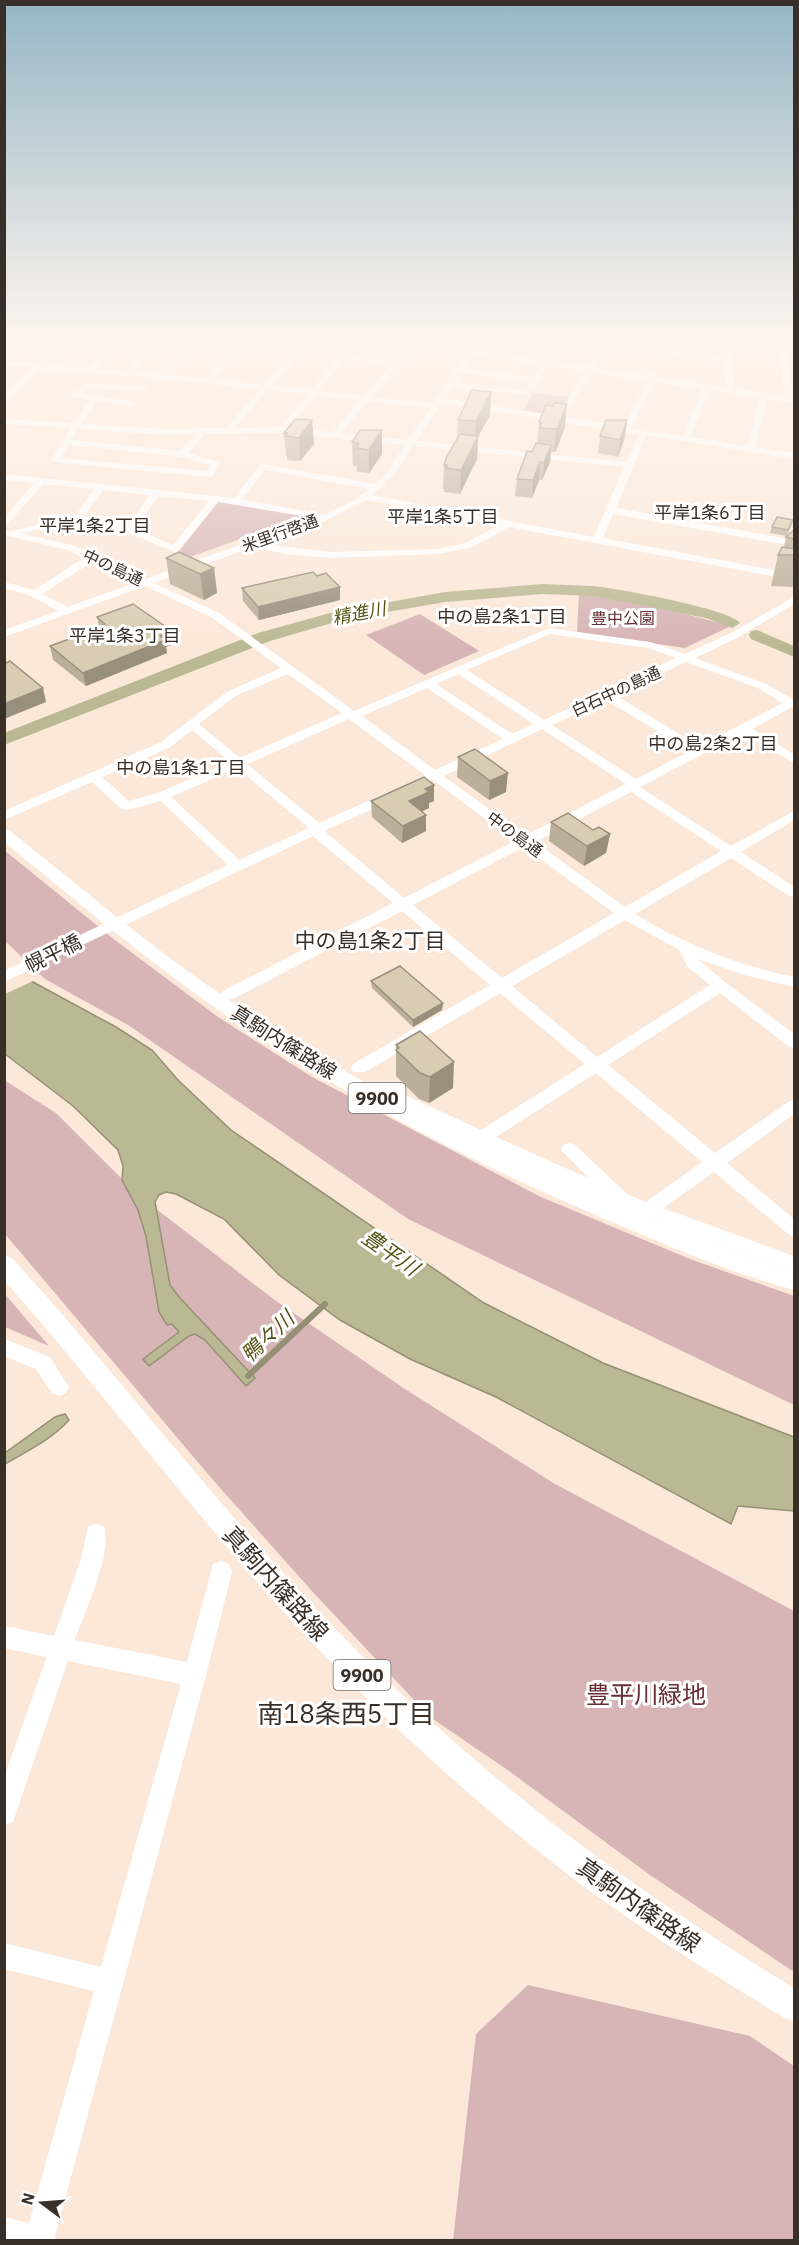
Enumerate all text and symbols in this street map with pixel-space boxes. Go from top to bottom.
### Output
district label: 平岸1条6丁目 [654,501,766,524]
district label: 平岸1条5丁目 [387,505,499,528]
street label: 米里行啓通 [239,510,321,556]
district label: 平岸1条2丁目 [39,514,151,537]
street label: 中の島通 [80,544,146,590]
water label: 精進川 [330,596,390,629]
district label: 中の島2条1丁目 [437,605,567,628]
park label: 豊中公園 [591,608,655,628]
district label: 平岸1条3丁目 [69,624,181,647]
street label: 白石中の島通 [568,662,664,720]
district label: 中の島2条2丁目 [648,732,778,755]
district label: 中の島1条1丁目 [116,756,246,779]
street label: 中の島通 [483,807,547,861]
district label: 中の島1条2丁目 [294,926,446,954]
street label: 幌平橋 [20,928,86,978]
street label: 真駒内篠路線 [226,999,342,1085]
road number: 9900 [348,1083,406,1113]
water label: 豊平川 [357,1222,426,1283]
water label: 鴨々川 [234,1303,301,1368]
street label: 真駒内篠路線 [216,1519,336,1647]
road number: 9900 [334,1660,391,1690]
park label: 豊平川緑地 [586,1678,706,1710]
district label: 南18条西5丁目 [258,1696,434,1730]
street label: 真駒内篠路線 [571,1851,707,1959]
north arrow [12,2173,72,2233]
text: N [16,2191,39,2207]

